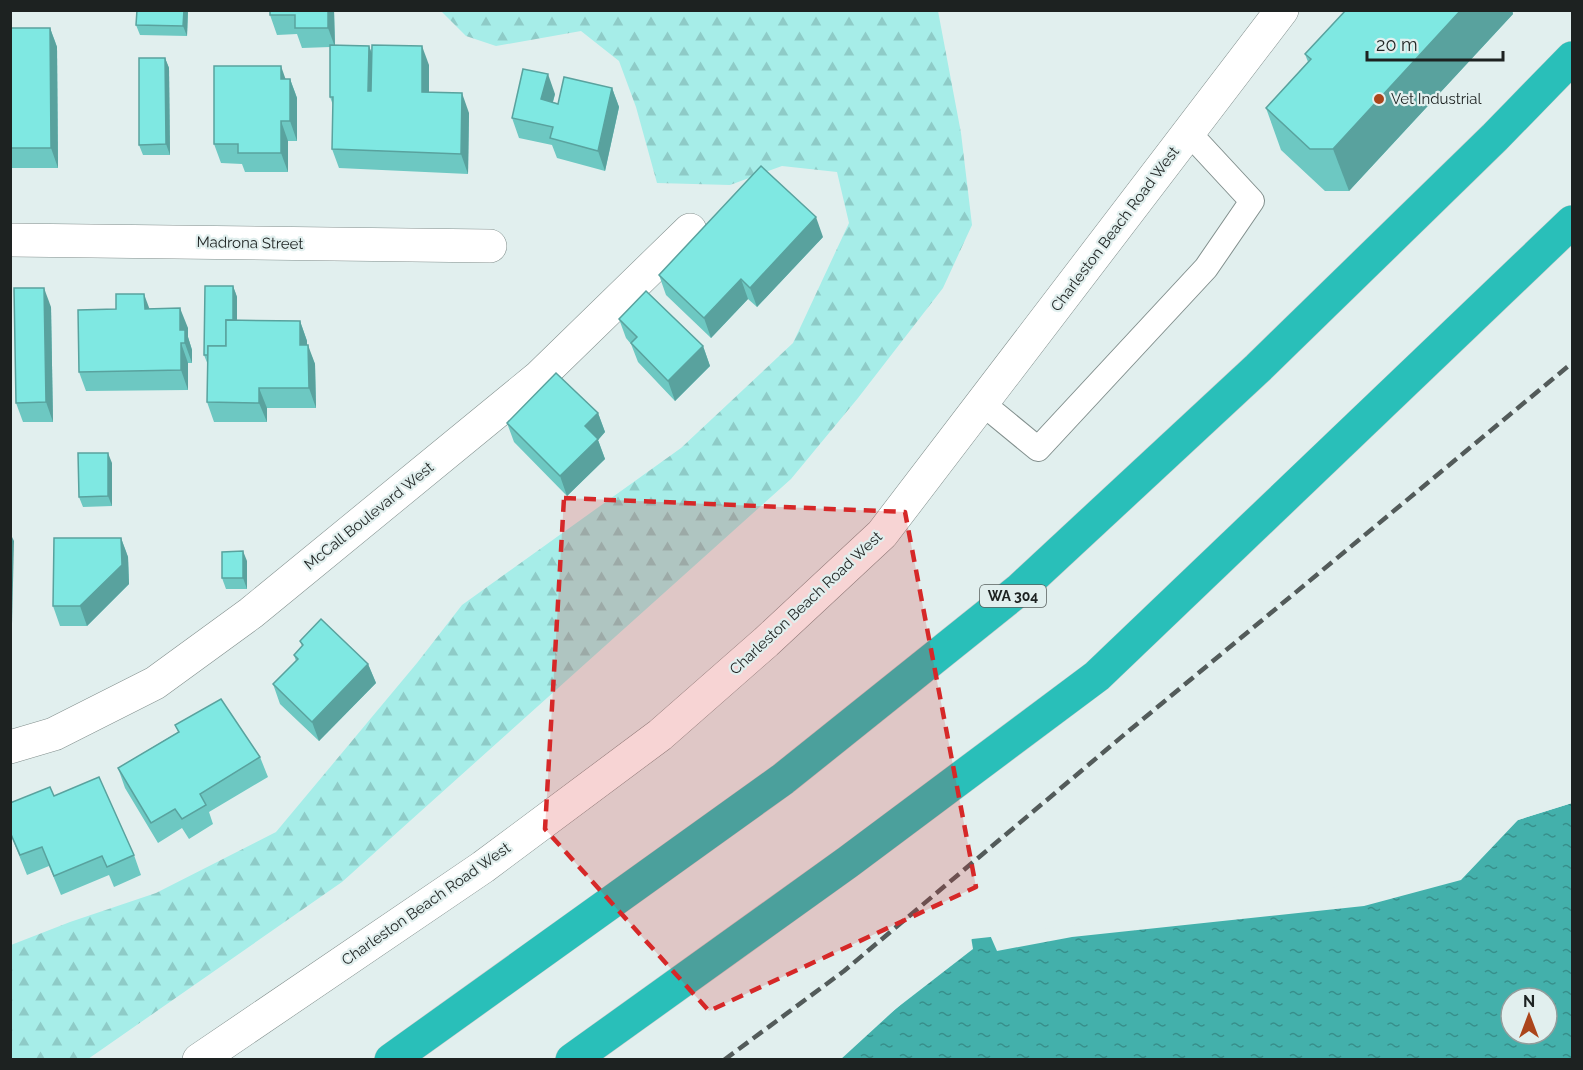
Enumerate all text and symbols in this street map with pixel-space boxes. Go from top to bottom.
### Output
scale bar [1367,24,1504,62]
text: 20 m [1376,34,1418,55]
place label: Vet Industrial [1391,90,1482,108]
marker: Vet Industrial [1372,92,1386,106]
street label: Charleston Beach Road West [1047,143,1183,315]
street label: Madrona Street [196,233,304,253]
street label: McCall Boulevard West [301,458,437,574]
street label: Charleston Beach Road West [726,528,886,678]
road number: WA 304 [980,585,1046,607]
street label: Charleston Beach Road West [338,839,514,969]
north arrow [1499,986,1559,1046]
text: N [1523,992,1535,1011]

